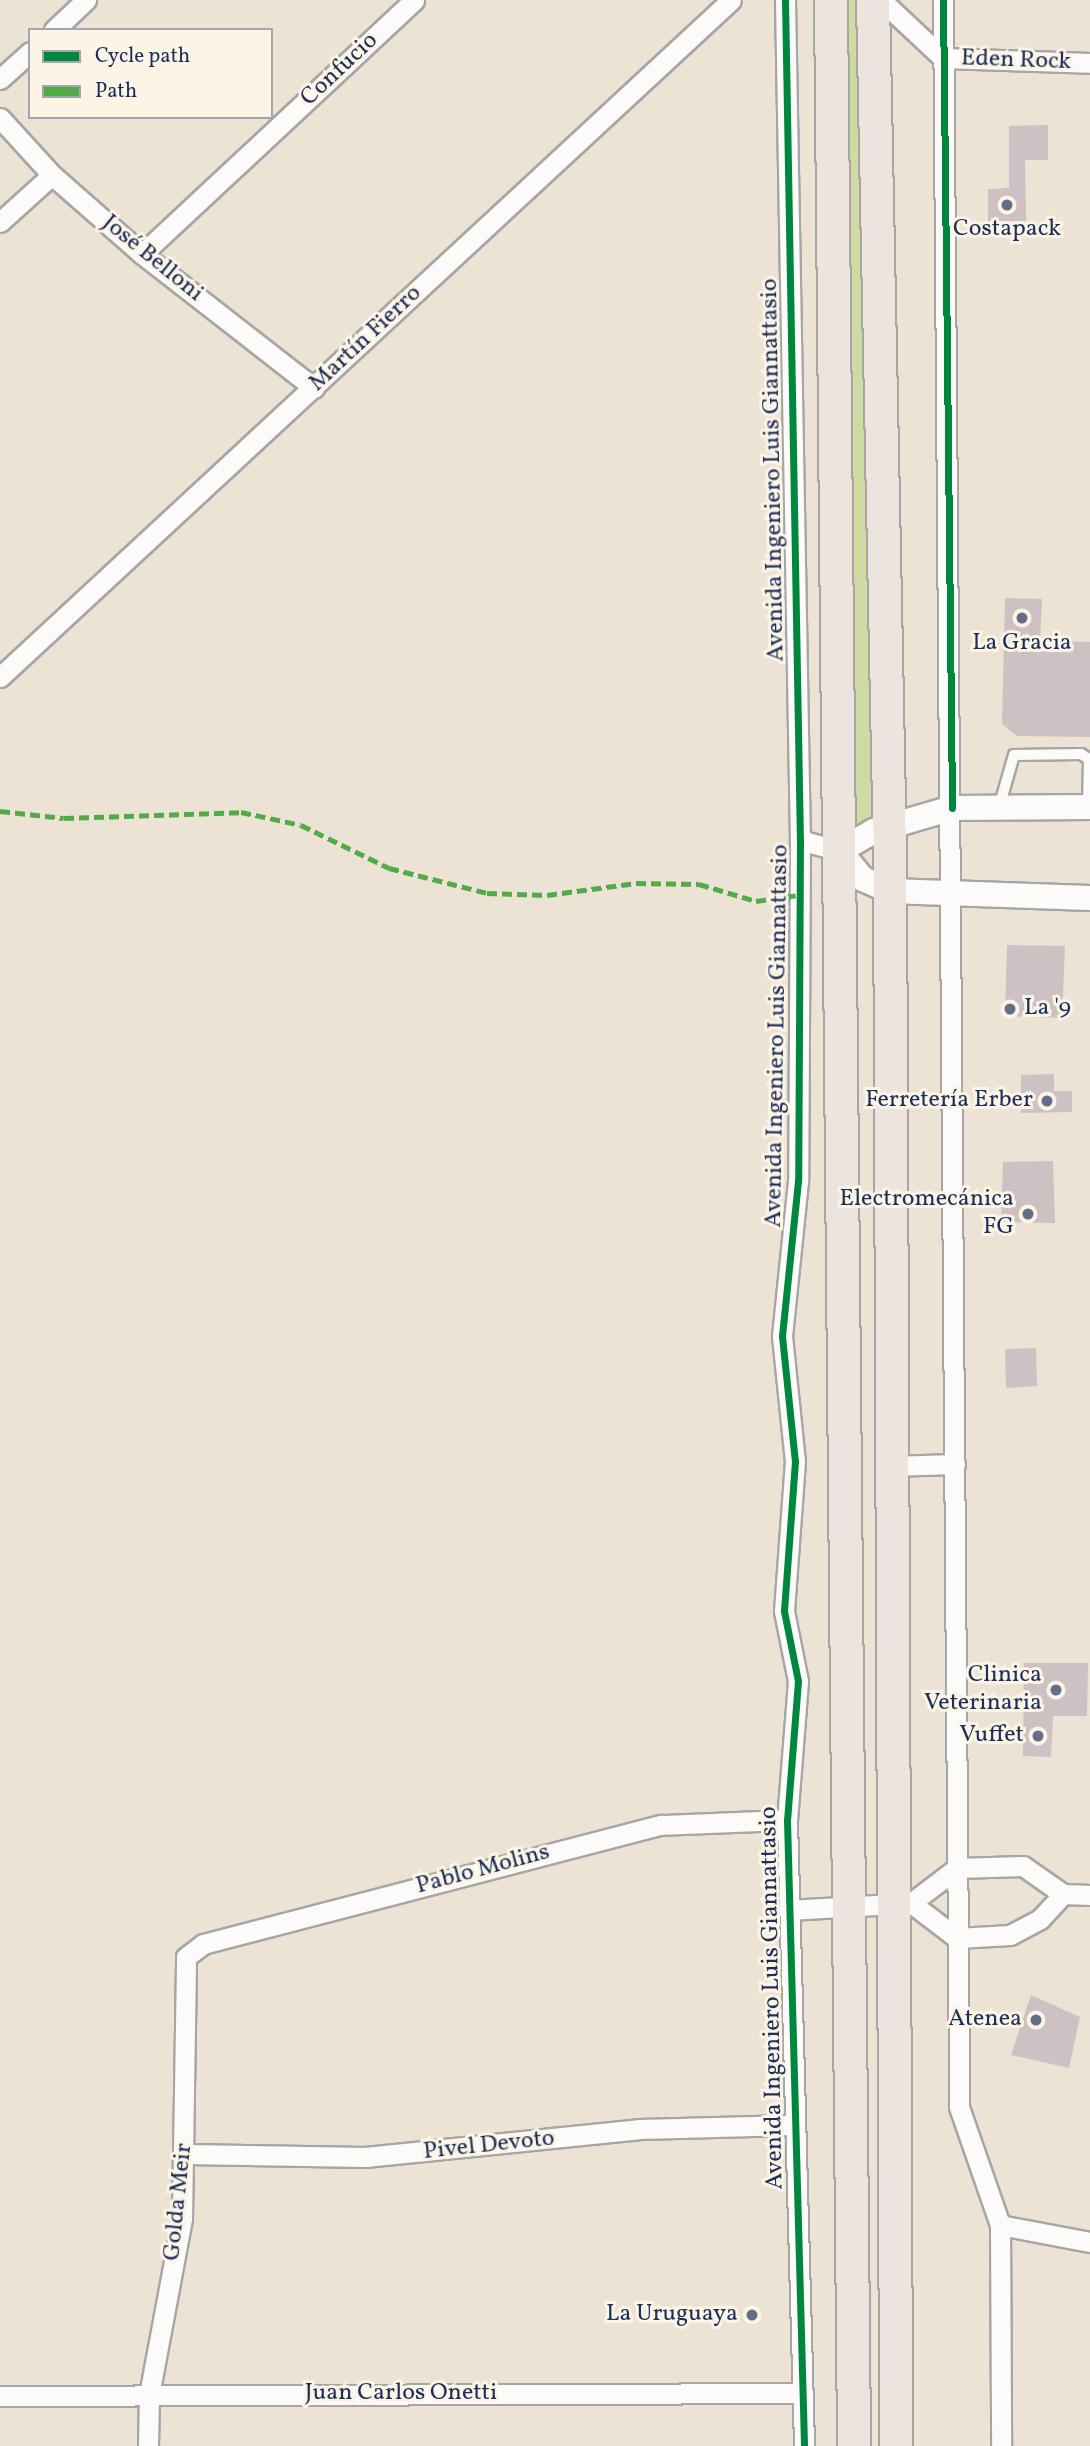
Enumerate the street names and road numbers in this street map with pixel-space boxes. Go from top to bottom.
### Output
street label: Confucio [295,27,385,113]
street label: Eden Rock [960,45,1072,77]
street label: José Belloni [95,209,209,309]
street label: Avenida Ingeniero Luis Giannattasio [756,278,792,662]
street label: Martín Fierro [304,280,428,398]
street label: Avenida Ingeniero Luis Giannattasio [760,844,796,1228]
street label: Avenida Ingeniero Luis Giannattasio [755,1806,791,2190]
street label: Pablo Molins [413,1838,553,1902]
street label: Pivel Devoto [422,2125,556,2167]
street label: Golda Meir [159,2142,199,2262]
street label: Juan Carlos Onetti [305,2380,497,2408]

